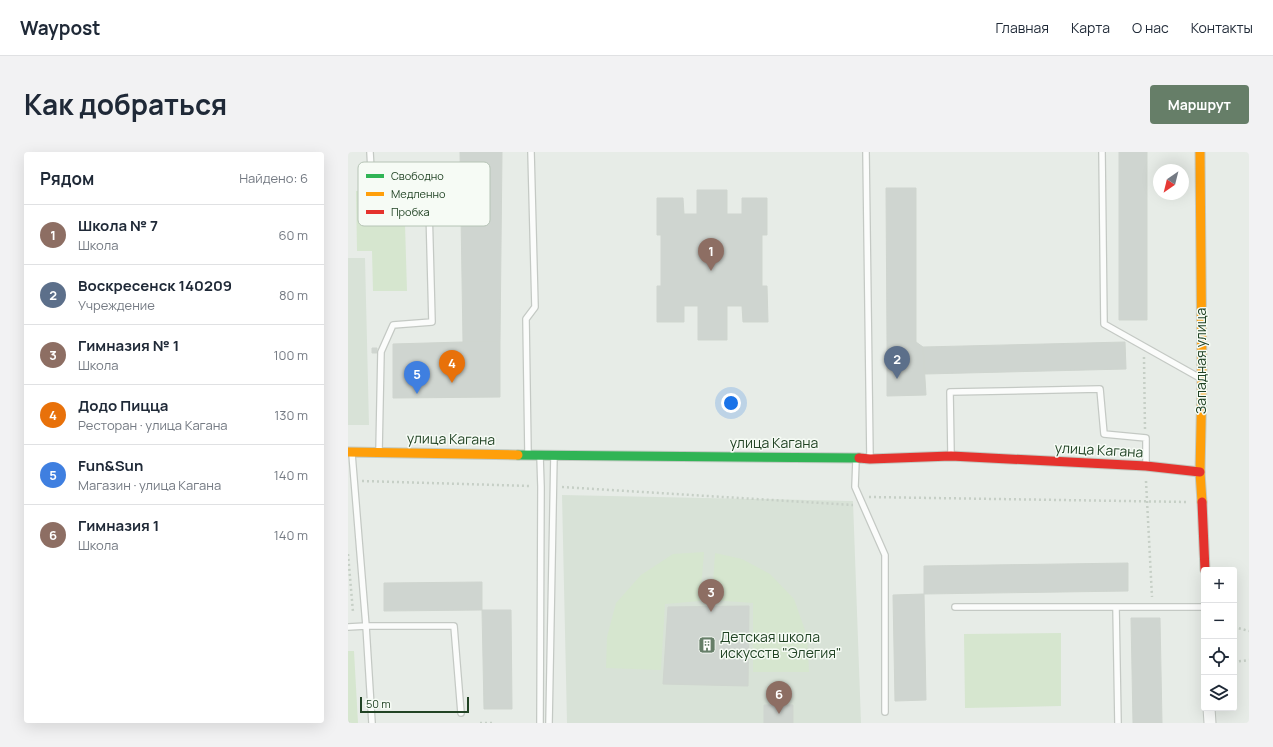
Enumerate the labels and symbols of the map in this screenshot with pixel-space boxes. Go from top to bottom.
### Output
legend [358,162,490,226]
north arrow [1153,164,1189,200]
text: Свободно [391,168,444,183]
text: Медленно [391,186,446,201]
text: Пробка [391,204,430,219]
pin: 1 [698,238,724,271]
street label: Западная улица [1191,308,1210,414]
pin: 2 [884,346,910,379]
pin: 4 [439,350,465,383]
pin: 5 [404,361,430,394]
your location [721,393,741,413]
street label: улица Кагана [407,428,495,449]
street label: улица Кагана [730,433,818,452]
street label: улица Кагана [1054,438,1144,461]
pin: 3 [698,579,724,612]
place label: Детская школа искусств "Элегия" [720,627,842,662]
building icon: Детская школа искусств "Элегия" [697,635,717,655]
pin: 6 [766,681,792,714]
scale bar [360,695,469,714]

